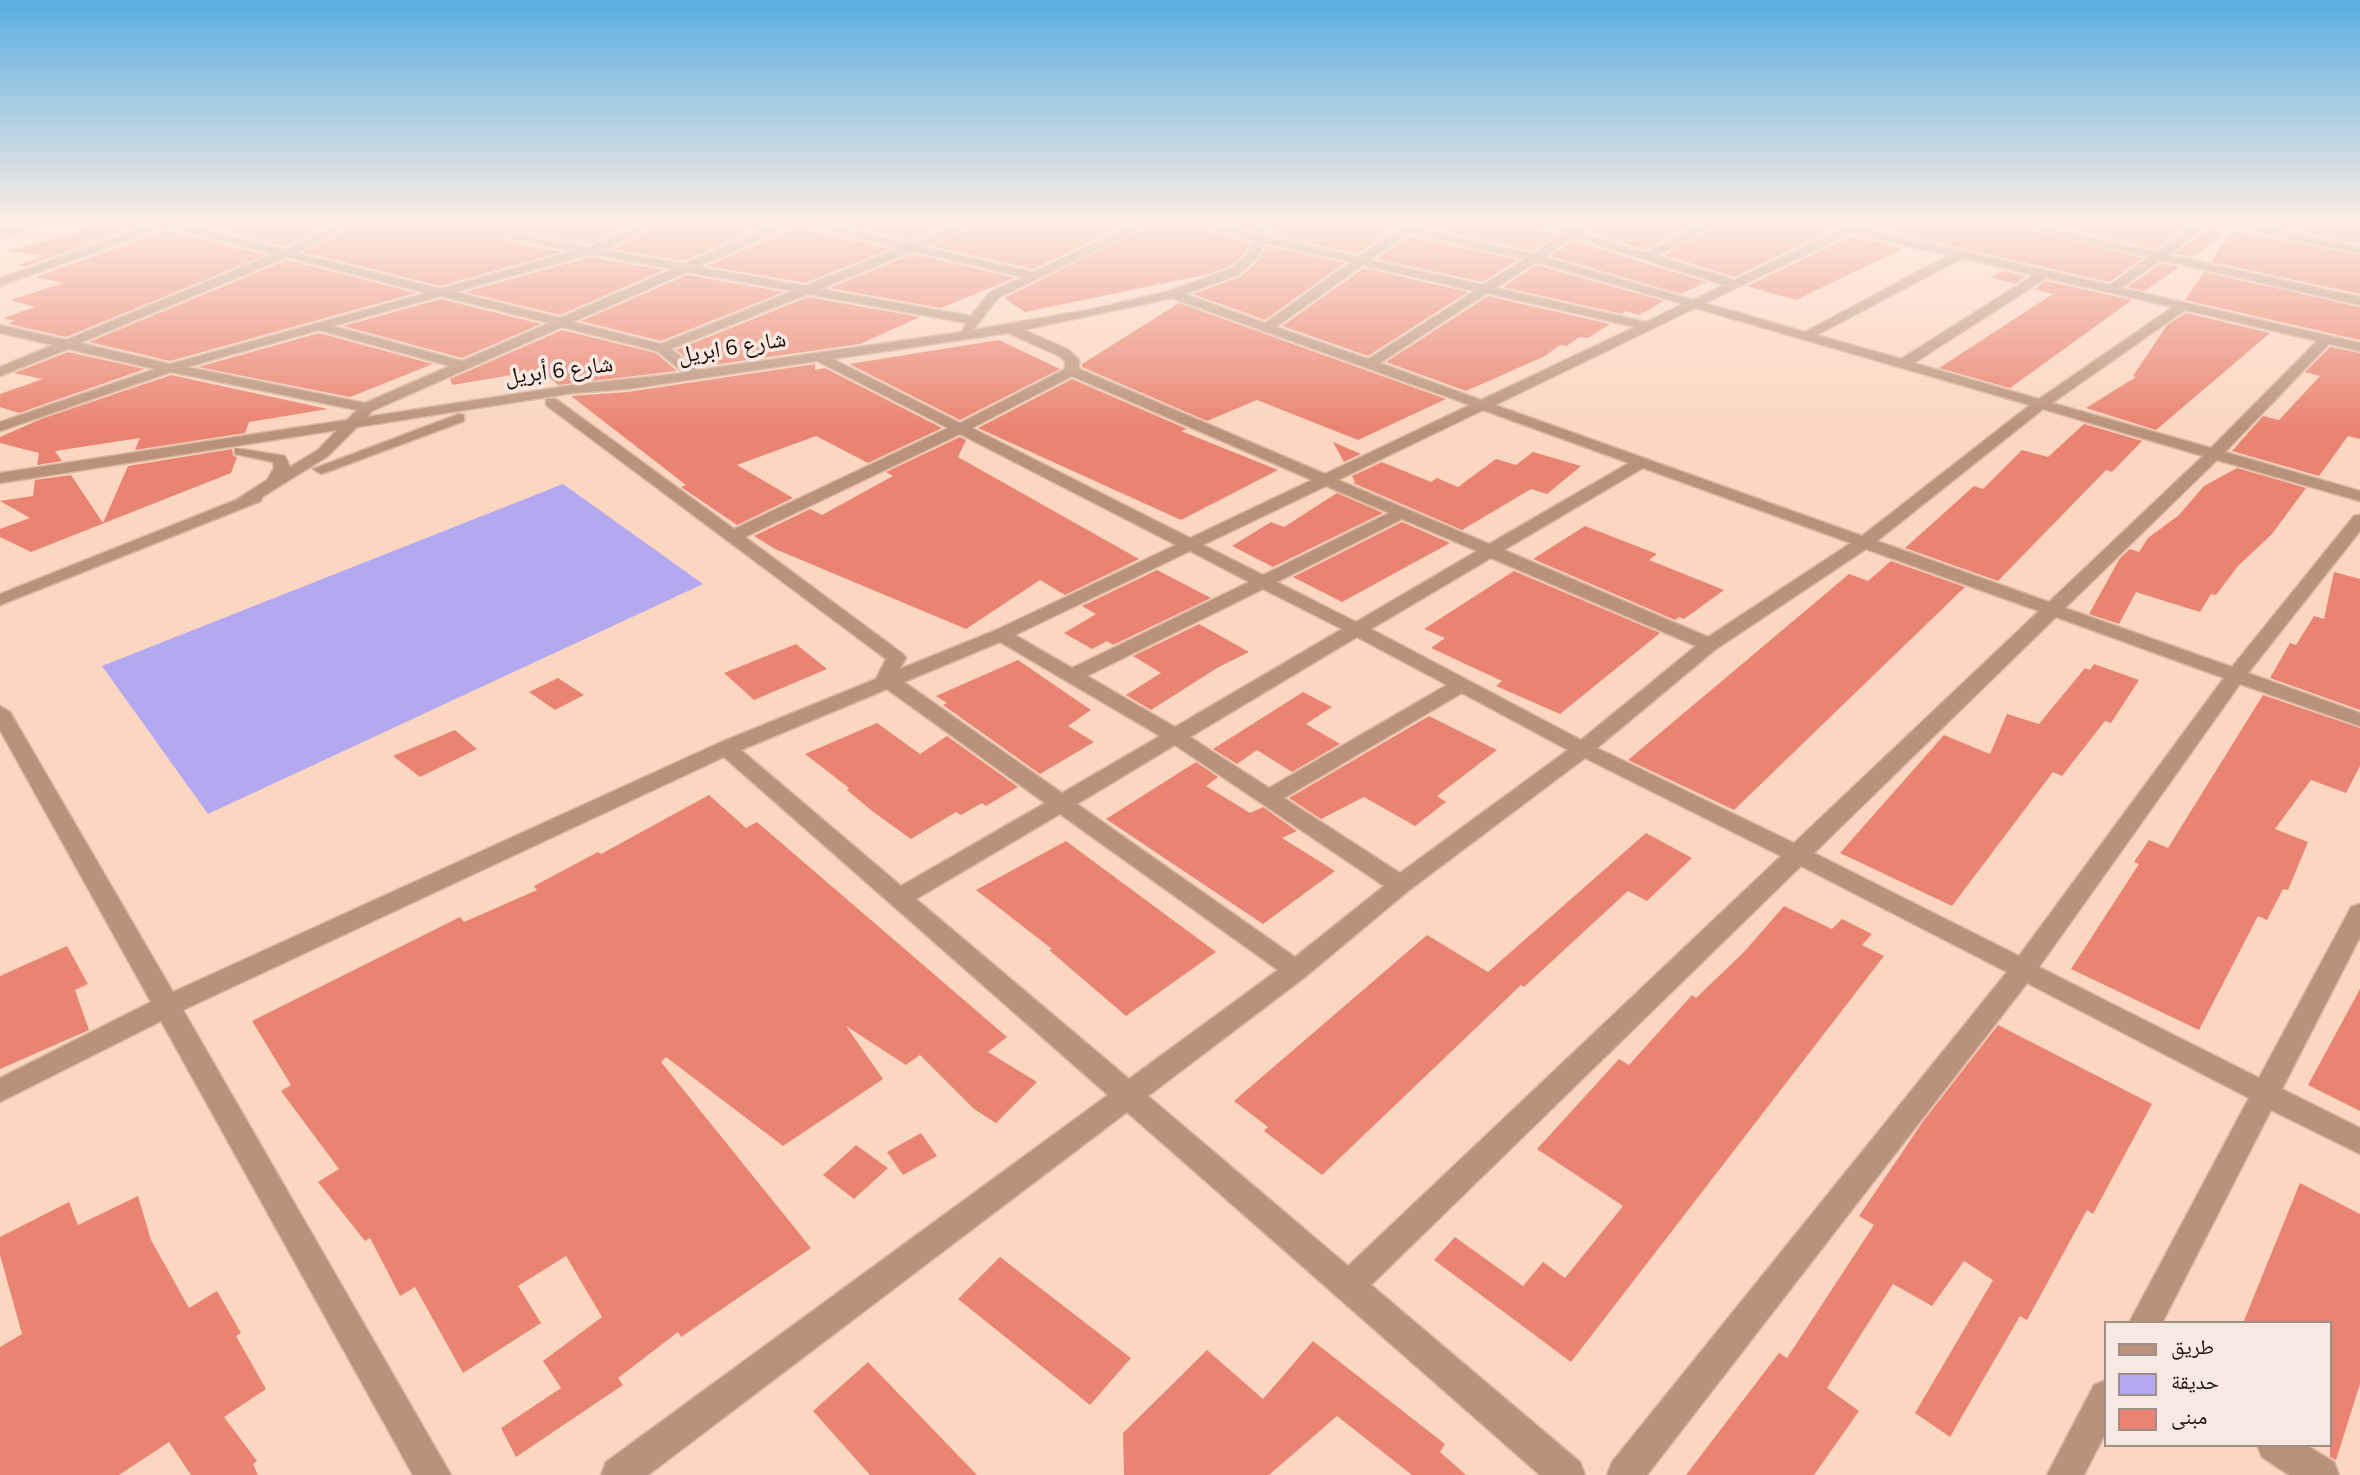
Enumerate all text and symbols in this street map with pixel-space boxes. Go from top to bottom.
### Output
street label: شارع 6 ابريل [676,326,788,370]
street label: شارع 6 أبريل [503,351,615,391]
legend [2104,1321,2332,1447]
text: طريق [2171,1334,2214,1359]
text: حديقة [2171,1369,2219,1394]
text: مبنى [2171,1404,2207,1429]

